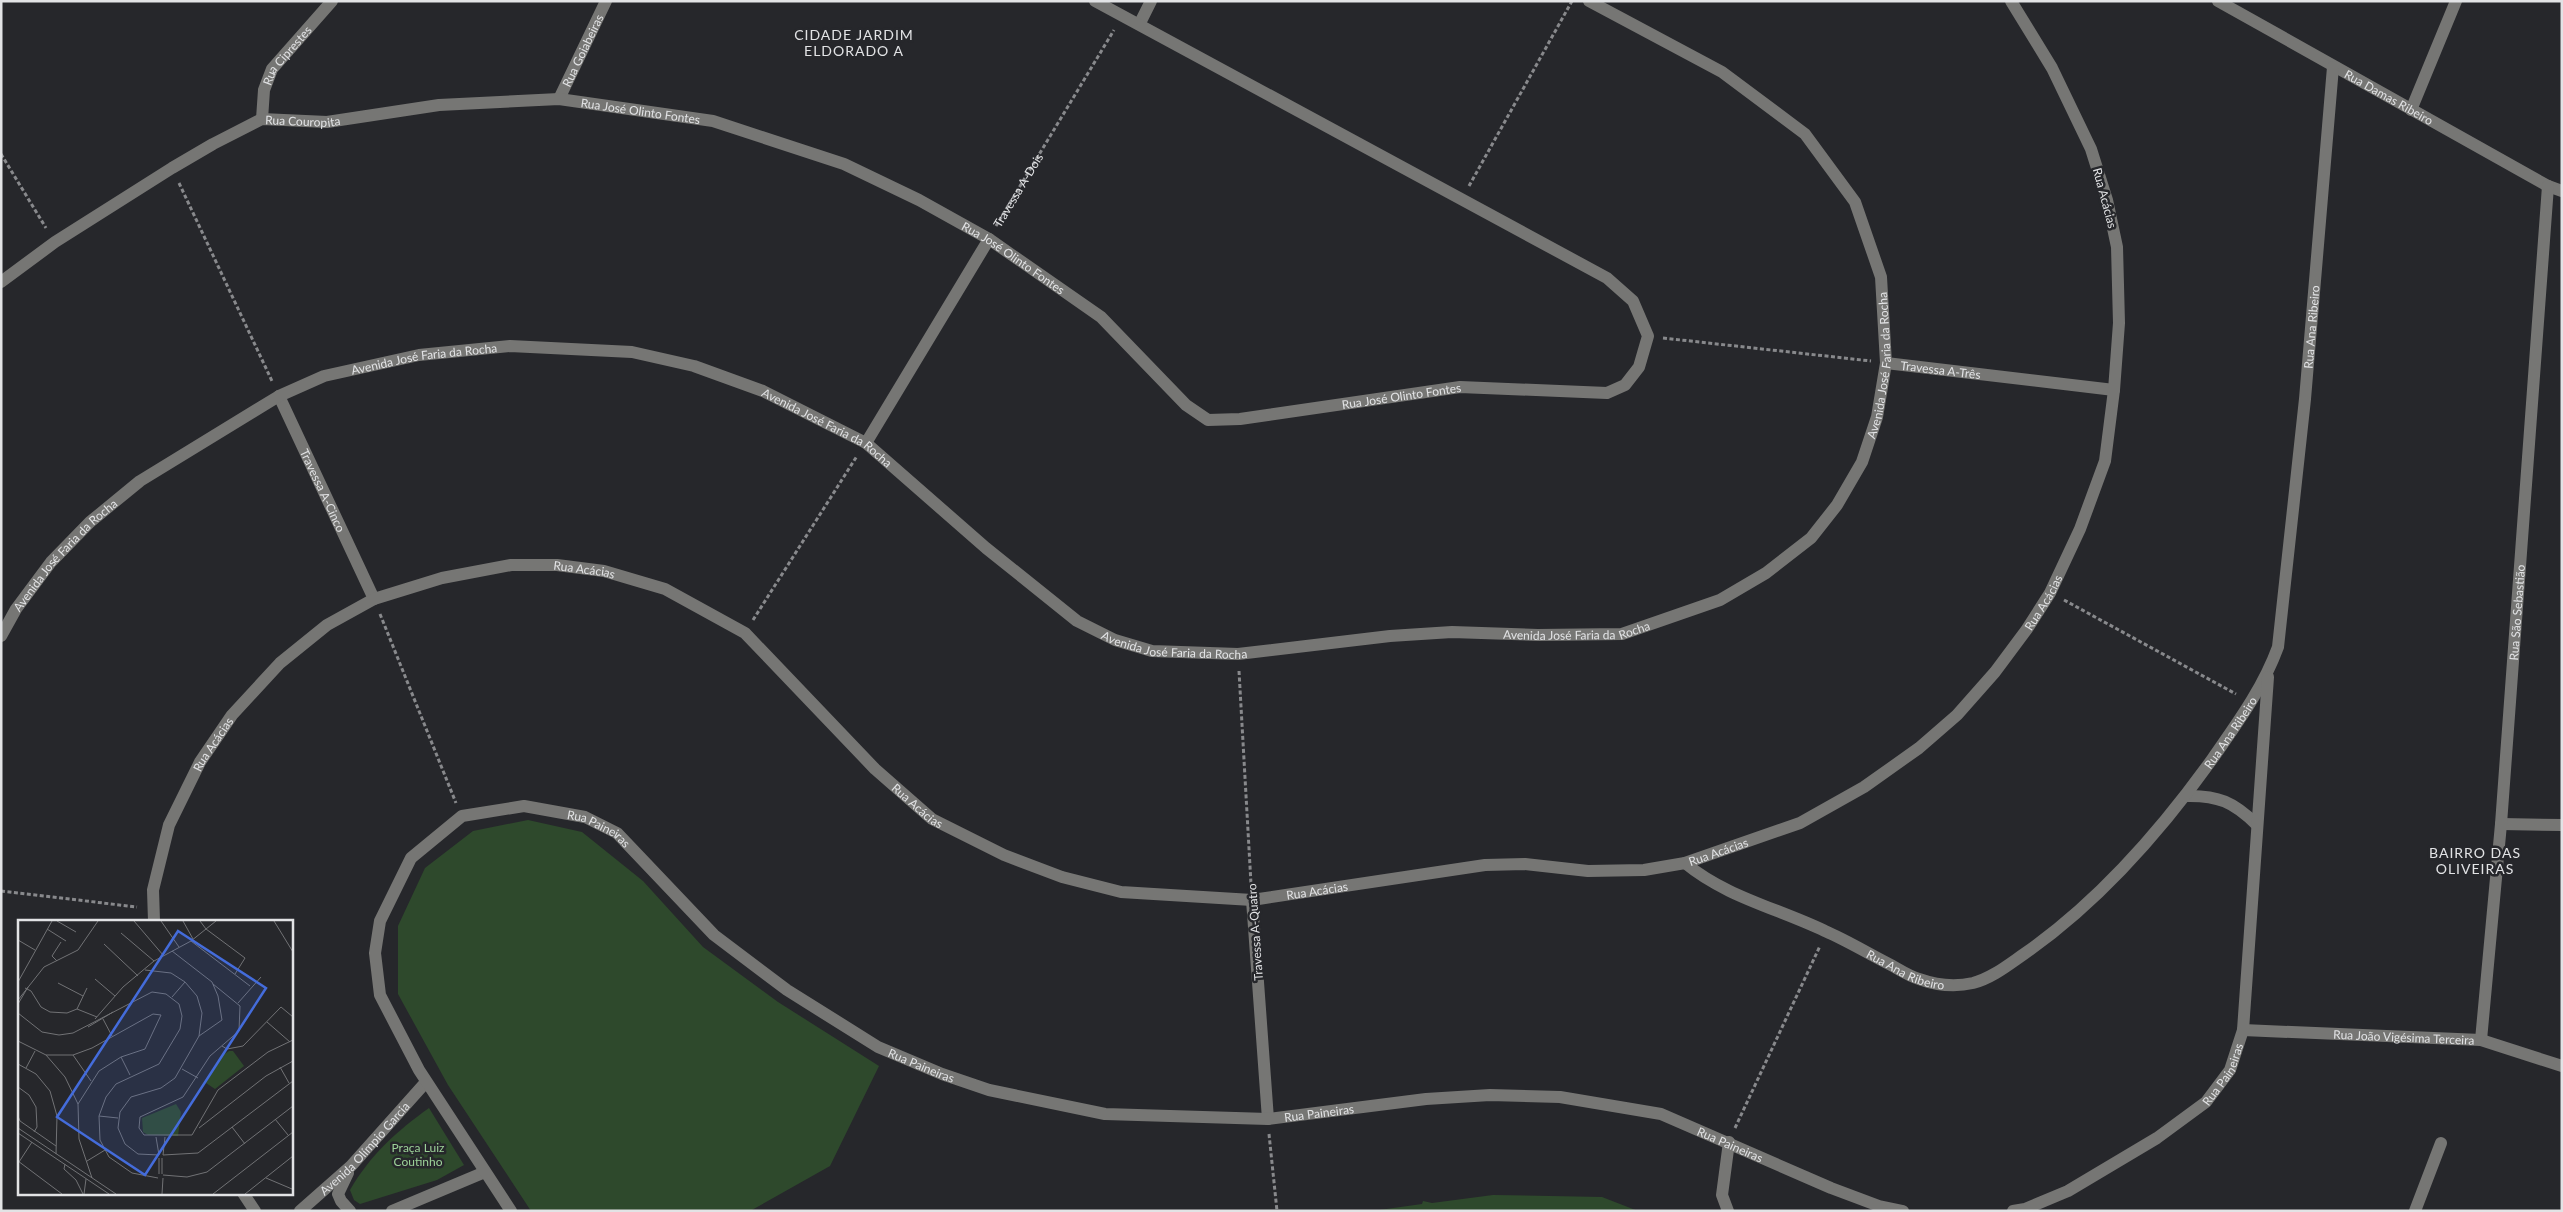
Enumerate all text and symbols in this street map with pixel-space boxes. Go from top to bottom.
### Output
street label: Rua Goiabeiras [559,12,606,89]
street label: Rua Ciprestes [259,22,314,87]
district label: CIDADE JARDIM ELDORADO A [794,26,914,59]
street label: Rua Damas Ribeiro [2342,66,2436,128]
street label: Rua José Olinto Fontes [580,95,701,127]
street label: Rua Couropita [265,112,341,130]
street label: Travessa A-Dois [990,150,1046,230]
street label: Rua Acácias [2090,166,2120,230]
street label: Rua José Olinto Fontes [959,218,1068,297]
street label: Rua Ana Ribeiro [2300,284,2322,369]
street label: Avenida José Faria da Rocha [1863,292,1894,440]
street label: Avenida José Faria da Rocha [350,340,498,377]
street label: Travessa A-Três [1900,357,1982,382]
street label: Rua José Olinto Fontes [1341,379,1462,412]
street label: Avenida José Faria da Rocha [760,384,895,470]
street label: Travessa A-Cinco [297,446,349,534]
street label: Avenida José Faria da Rocha [10,496,120,614]
street label: Rua Acácias [553,557,617,581]
street label: Rua São Sebastião [2506,564,2528,661]
street label: Rua Acácias [2021,572,2065,633]
street label: Avenida José Faria da Rocha [1503,617,1652,643]
street label: Avenida José Faria da Rocha [1099,627,1248,662]
street label: Rua Ana Ribeiro [2200,694,2260,771]
street label: Rua Acácias [189,714,236,774]
street label: Rua Acácias [889,780,946,831]
street label: Rua Paineiras [566,806,634,850]
street label: Rua Acácias [1686,834,1750,869]
district label: BAIRRO DAS OLIVEIRAS [2429,844,2521,877]
street label: Rua Acácias [1285,878,1349,902]
street label: Travessa A-Quatro [1244,883,1266,981]
inset map [18,920,292,1194]
street label: Rua Ana Ribeiro [1864,946,1945,992]
street label: Rua João Vigésima Terceira [2333,1026,2475,1047]
street label: Rua Paineiras [2199,1041,2246,1108]
street label: Rua Paineiras [886,1045,956,1085]
street label: Avenida Olímpio Garcia [316,1099,412,1198]
street label: Rua Paineiras [1283,1101,1355,1124]
street label: Rua Paineiras [1695,1123,1766,1165]
park label: Praça Luiz Coutinho [392,1140,445,1169]

